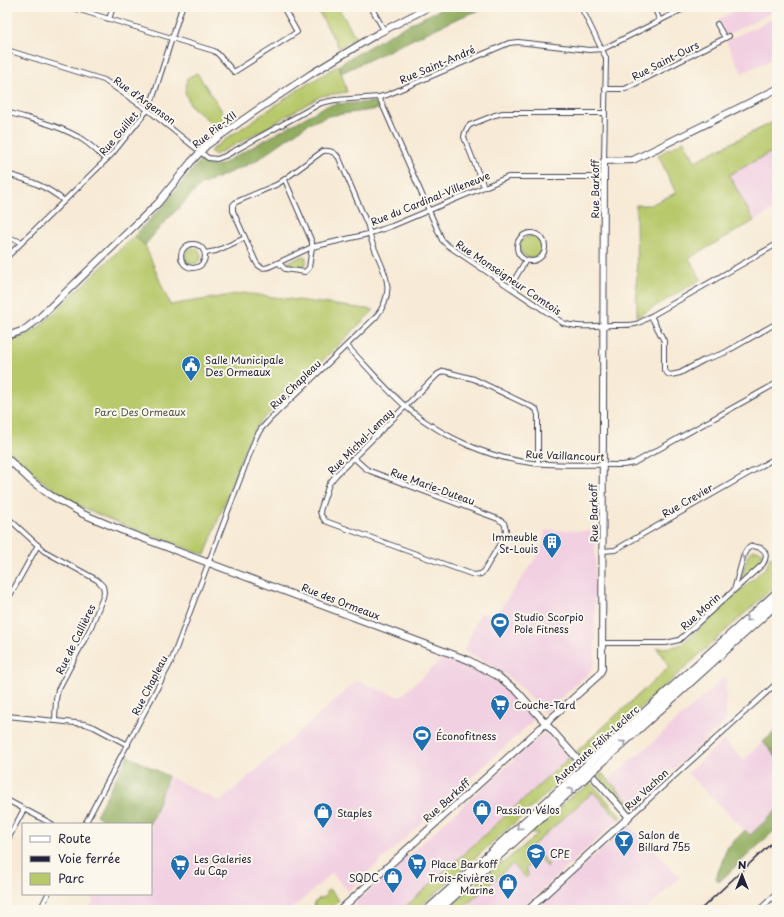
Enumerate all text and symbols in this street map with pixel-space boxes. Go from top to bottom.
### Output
street label: Rue Saint-Ours [629,36,702,83]
street label: Rue Saint-André [397,41,477,87]
street label: Rue d'Argenson [111,72,179,128]
street label: Rue Pie-XII [189,107,239,151]
street label: Rue Guillet [95,108,141,158]
street label: Rue Barkoff [587,158,602,218]
street label: Rue du Cardinal-Villeneuve [368,167,492,229]
street label: Rue Monseigneur Comtois [453,236,565,318]
place label: Salle Municipale Des Ormeaux [205,352,284,379]
public building icon: Salle Municipale Des Ormeaux [180,354,202,382]
street label: Rue Chapleau [266,356,324,412]
park label: Parc Des Ormeaux [94,404,186,419]
street label: Rue Michel-Lemay [324,405,396,477]
street label: Rue Vaillancourt [525,446,605,464]
street label: Rue Marie-Duteau [389,464,477,508]
street label: Rue Crevier [659,479,716,521]
street label: Rue Barkoff [585,482,601,543]
place label: Immeuble St-Louis [492,529,539,556]
building icon: Immeuble St-Louis [541,531,563,559]
one-way arrow [740,553,748,560]
street label: Rue des Ormeaux [300,579,382,623]
street label: Rue Morin [677,589,723,633]
street label: Rue de Callières [52,601,99,677]
place label: Studio Scorpio Pole Fitness [514,609,584,636]
sports icon: Studio Scorpio Pole Fitness [489,611,511,639]
one-way arrow [745,615,753,622]
street label: Rue Chapleau [127,652,171,718]
supermarket icon: Couche-Tard [489,693,511,721]
place label: Couche-Tard [514,697,576,712]
street label: Autoroute Félix-Leclerc [550,701,642,787]
sports icon: Éconofitness [411,724,433,752]
place label: Éconofitness [436,728,496,743]
one-way arrow [618,740,626,747]
street label: Rue Vachon [621,765,671,813]
street label: Rue Barkoff [419,774,474,825]
one-way arrow [566,787,574,794]
shop icon: Passion Vélos [471,798,493,826]
shop icon: Staples [312,801,334,829]
place label: Passion Vélos [496,802,560,817]
place label: Staples [337,805,372,820]
one-way arrow [517,822,524,829]
legend [22,823,152,895]
place label: Salon de Billard 755 [638,827,691,854]
text: Route [58,829,91,847]
bar icon: Salon de Billard 755 [613,829,635,857]
school or university icon: CPE [525,842,547,870]
place label: CPE [550,846,570,861]
text: Voie ferrée [58,849,120,867]
place label: Les Galeries du Cap [194,851,252,878]
supermarket icon: Place Barkoff [406,852,428,880]
supermarket icon: Les Galeries du Cap [169,853,191,881]
north arrow [722,855,762,895]
place label: Place Barkoff [431,856,498,871]
text: N [738,856,747,873]
shop icon: SQDC [382,866,404,894]
text: Parc [58,869,84,887]
place label: SQDC [349,870,379,885]
place label: Trois-Rivières Marine [428,870,494,897]
shop icon: Trois-Rivières Marine [497,872,519,900]

